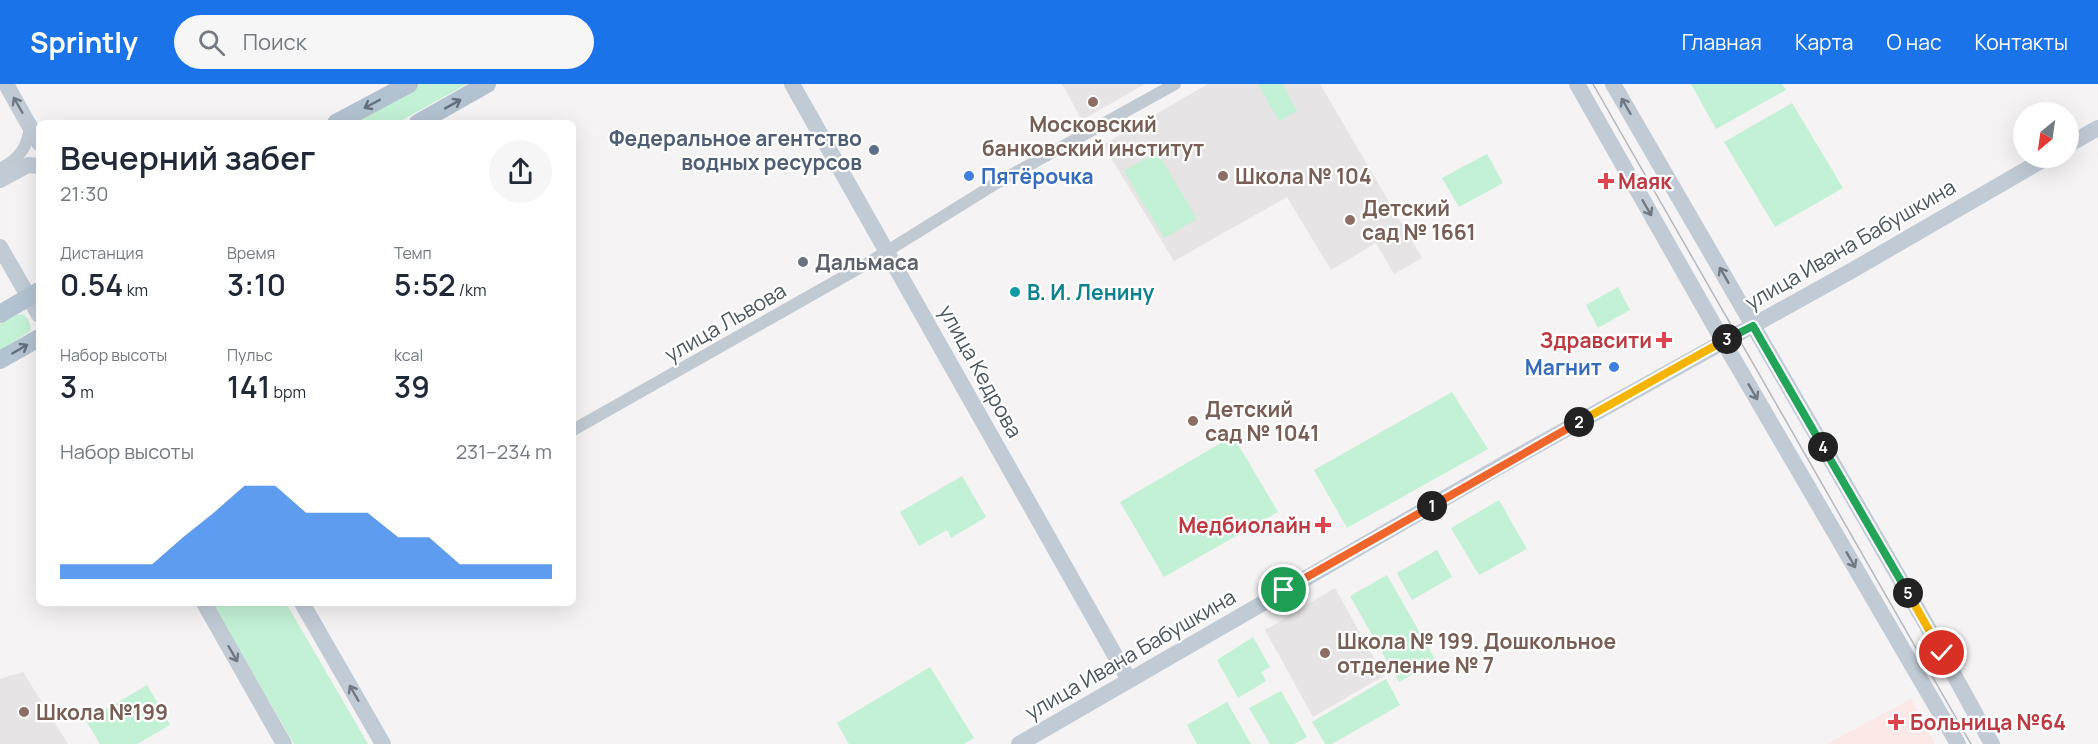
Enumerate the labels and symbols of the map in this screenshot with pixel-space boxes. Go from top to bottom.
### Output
marker: Московский банковский институт [1086,95,1100,109]
one-way arrow [11,97,23,114]
one-way arrow [444,97,461,109]
one-way arrow [364,98,382,110]
one-way arrow [1620,98,1632,115]
north arrow [2013,102,2079,168]
place label: Московский банковский институт [982,110,1204,162]
place label: Федеральное агентство водных ресурсов [609,124,862,176]
marker: Федеральное агентство водных ресурсов [867,143,881,157]
place label: Пятёрочка [981,162,1094,190]
place label: Школа № 104 [1235,162,1372,190]
place label: Маяк [1618,167,1672,195]
marker: Пятёрочка [962,169,976,183]
marker: Школа № 104 [1216,169,1230,183]
street label: улица Ивана Бабушкина [1740,172,1960,316]
marker: Маяк [1599,174,1613,188]
place label: Детский сад № 1661 [1362,194,1476,246]
one-way arrow [1641,199,1653,216]
marker: Детский сад № 1661 [1343,213,1357,227]
place label: Дальмаса [815,248,919,276]
marker: Дальмаса [796,255,810,269]
one-way arrow [1717,267,1729,284]
street label: улица Львова [659,276,791,368]
place label: В. И. Ленину [1027,278,1155,306]
marker: В. И. Ленину [1008,285,1022,299]
street label: улица Кедрова [933,300,1029,442]
pin: 3 [1712,324,1742,354]
place label: Здравсити [1540,326,1652,354]
marker: Здравсити [1657,333,1671,347]
one-way arrow [10,343,28,354]
place label: Магнит [1525,353,1602,381]
marker: Магнит [1607,360,1621,374]
one-way arrow [1747,383,1759,400]
place label: Детский сад № 1041 [1205,395,1319,447]
pin: 2 [1564,407,1594,437]
marker: Детский сад № 1041 [1186,414,1200,428]
pin: 4 [1808,432,1838,462]
pin: 1 [1417,491,1447,521]
place label: Медбиолайн [1178,511,1311,539]
marker: Медбиолайн [1316,518,1330,532]
one-way arrow [1845,551,1857,568]
pin [1258,564,1309,615]
pin: 5 [1893,578,1923,608]
street label: улица Ивана Бабушкина [1020,582,1240,726]
place label: Школа № 199. Дошкольное отделение № 7 [1337,627,1616,679]
pin [1916,627,1967,678]
one-way arrow [227,645,239,662]
marker: Школа № 199. Дошкольное отделение № 7 [1318,646,1332,660]
one-way arrow [348,685,360,702]
place label: Школа №199 [36,698,168,726]
marker: Школа №199 [17,705,31,719]
place label: Больница №64 [1910,708,2066,736]
marker: Больница №64 [1887,713,1905,731]

